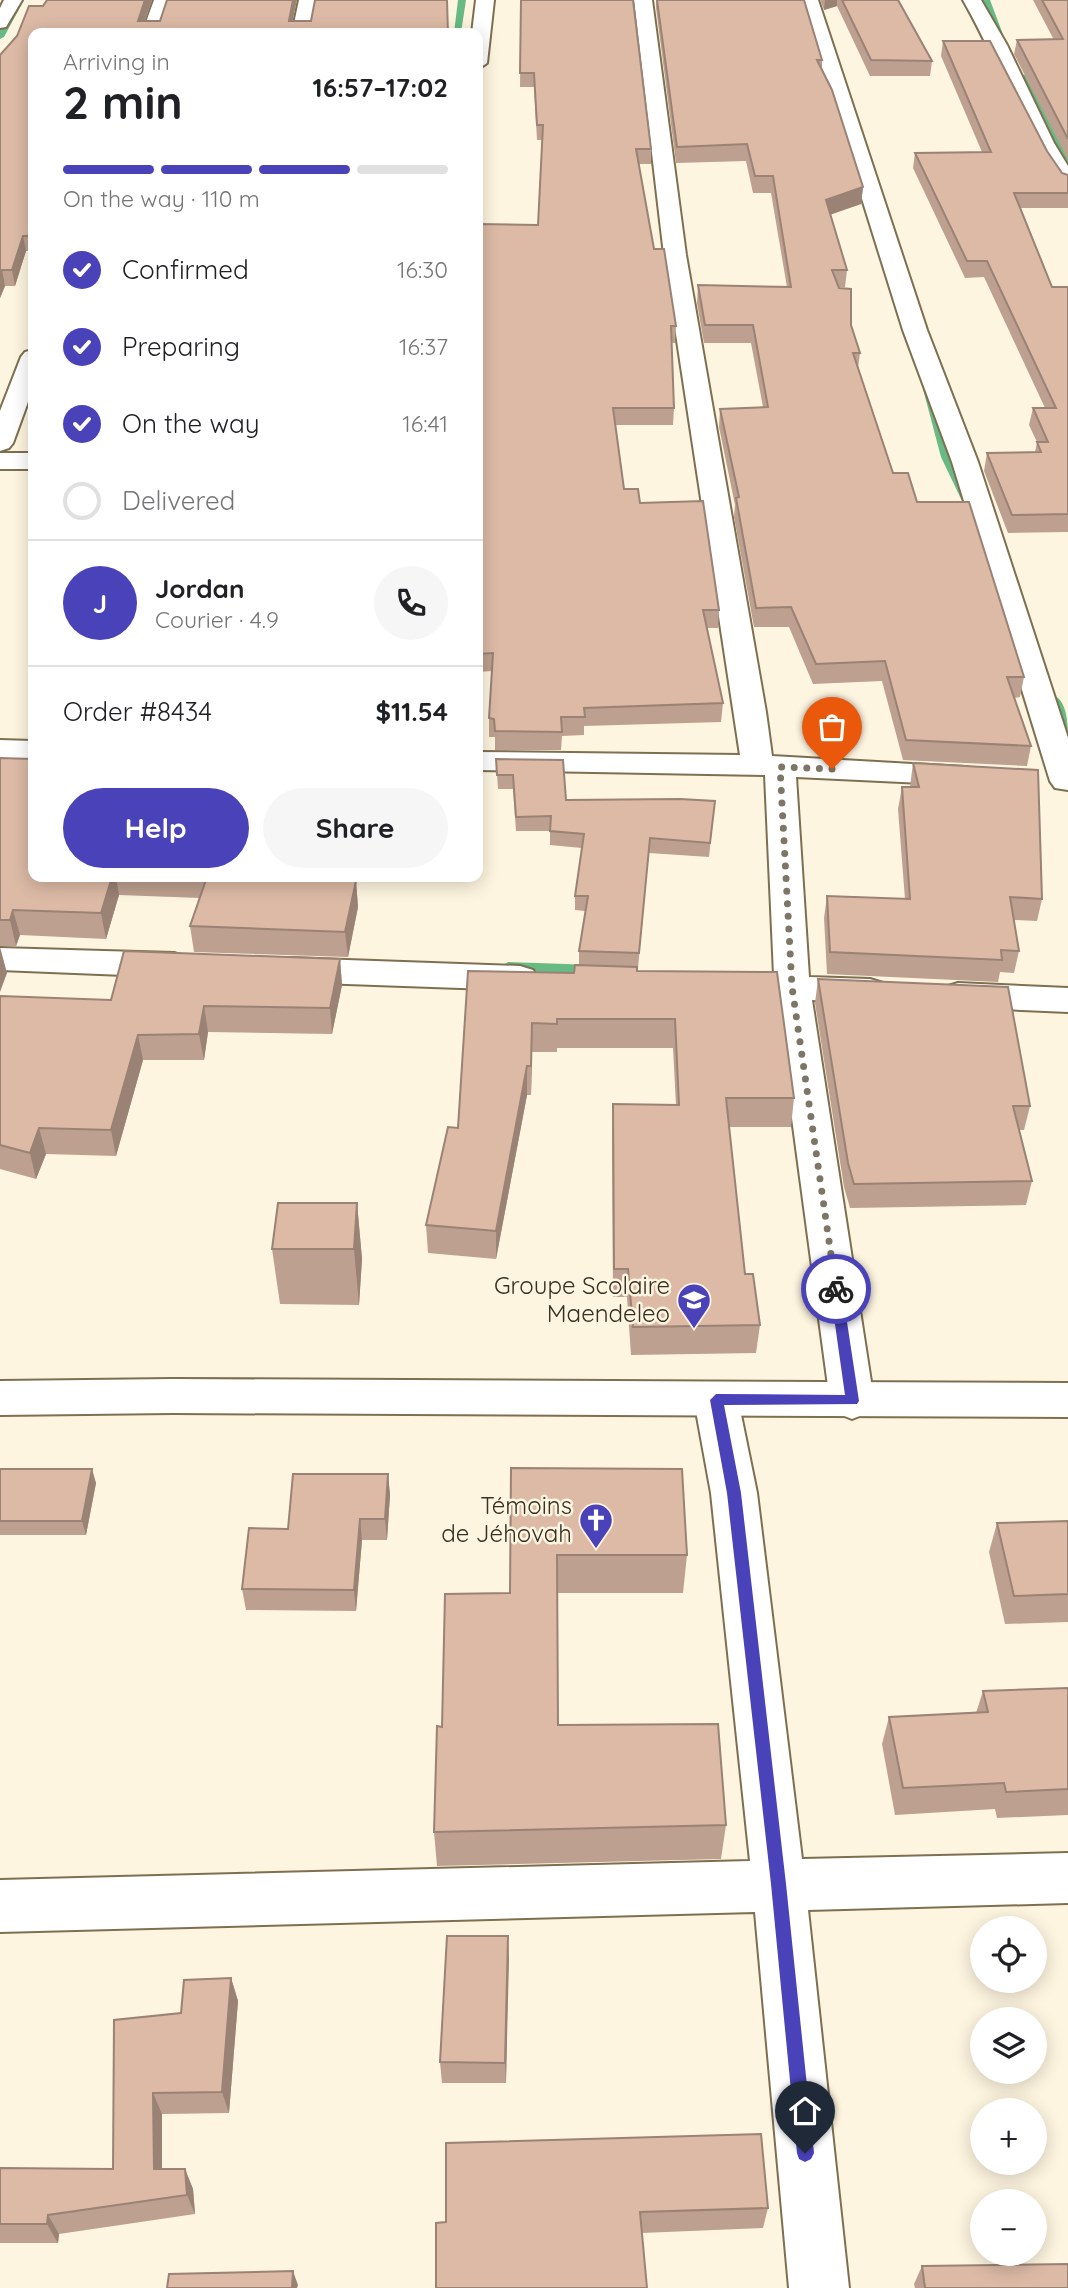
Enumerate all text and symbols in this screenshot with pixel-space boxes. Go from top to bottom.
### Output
text: Arriving in [63,47,170,76]
text: 16:57–17:02 [313,71,448,104]
text: 2 min [63,73,183,131]
text: On the way · 110 m [63,184,260,213]
icon: check [63,251,101,289]
text: Confirmed [122,253,249,286]
text: 16:30 [397,255,448,284]
icon: check [63,328,101,366]
text: Preparing [122,330,240,363]
text: 16:37 [399,332,448,361]
icon: check [63,405,101,443]
text: On the way [122,407,260,440]
text: 16:41 [402,409,448,438]
text: Delivered [122,484,235,517]
button: phone [374,566,448,640]
text: Jordan [155,572,244,605]
text: J [93,587,107,620]
text: Courier · 4.9 [155,605,279,634]
text: Order #8434 [63,695,212,728]
text: $11.54 [376,695,448,728]
pin [802,697,862,769]
icon: bag [813,708,851,746]
button: Help [63,788,249,868]
button: Share [263,788,448,868]
courier [801,1254,871,1324]
place label: Groupe Scolaire Maendeleo [494,1270,670,1328]
icon: bike [817,1270,855,1308]
school or university icon: Groupe Scolaire Maendeleo [675,1281,713,1330]
place label: Témoins de Jéhovah [441,1490,572,1548]
church icon: Témoins de Jéhovah [577,1501,615,1550]
map controls [970,1916,1047,2266]
button: locate [970,1916,1047,1993]
button: layers [970,2007,1047,2084]
pin [775,2081,835,2153]
icon: home [786,2092,824,2130]
button: + [970,2098,1047,2175]
button: − [970,2189,1047,2266]

